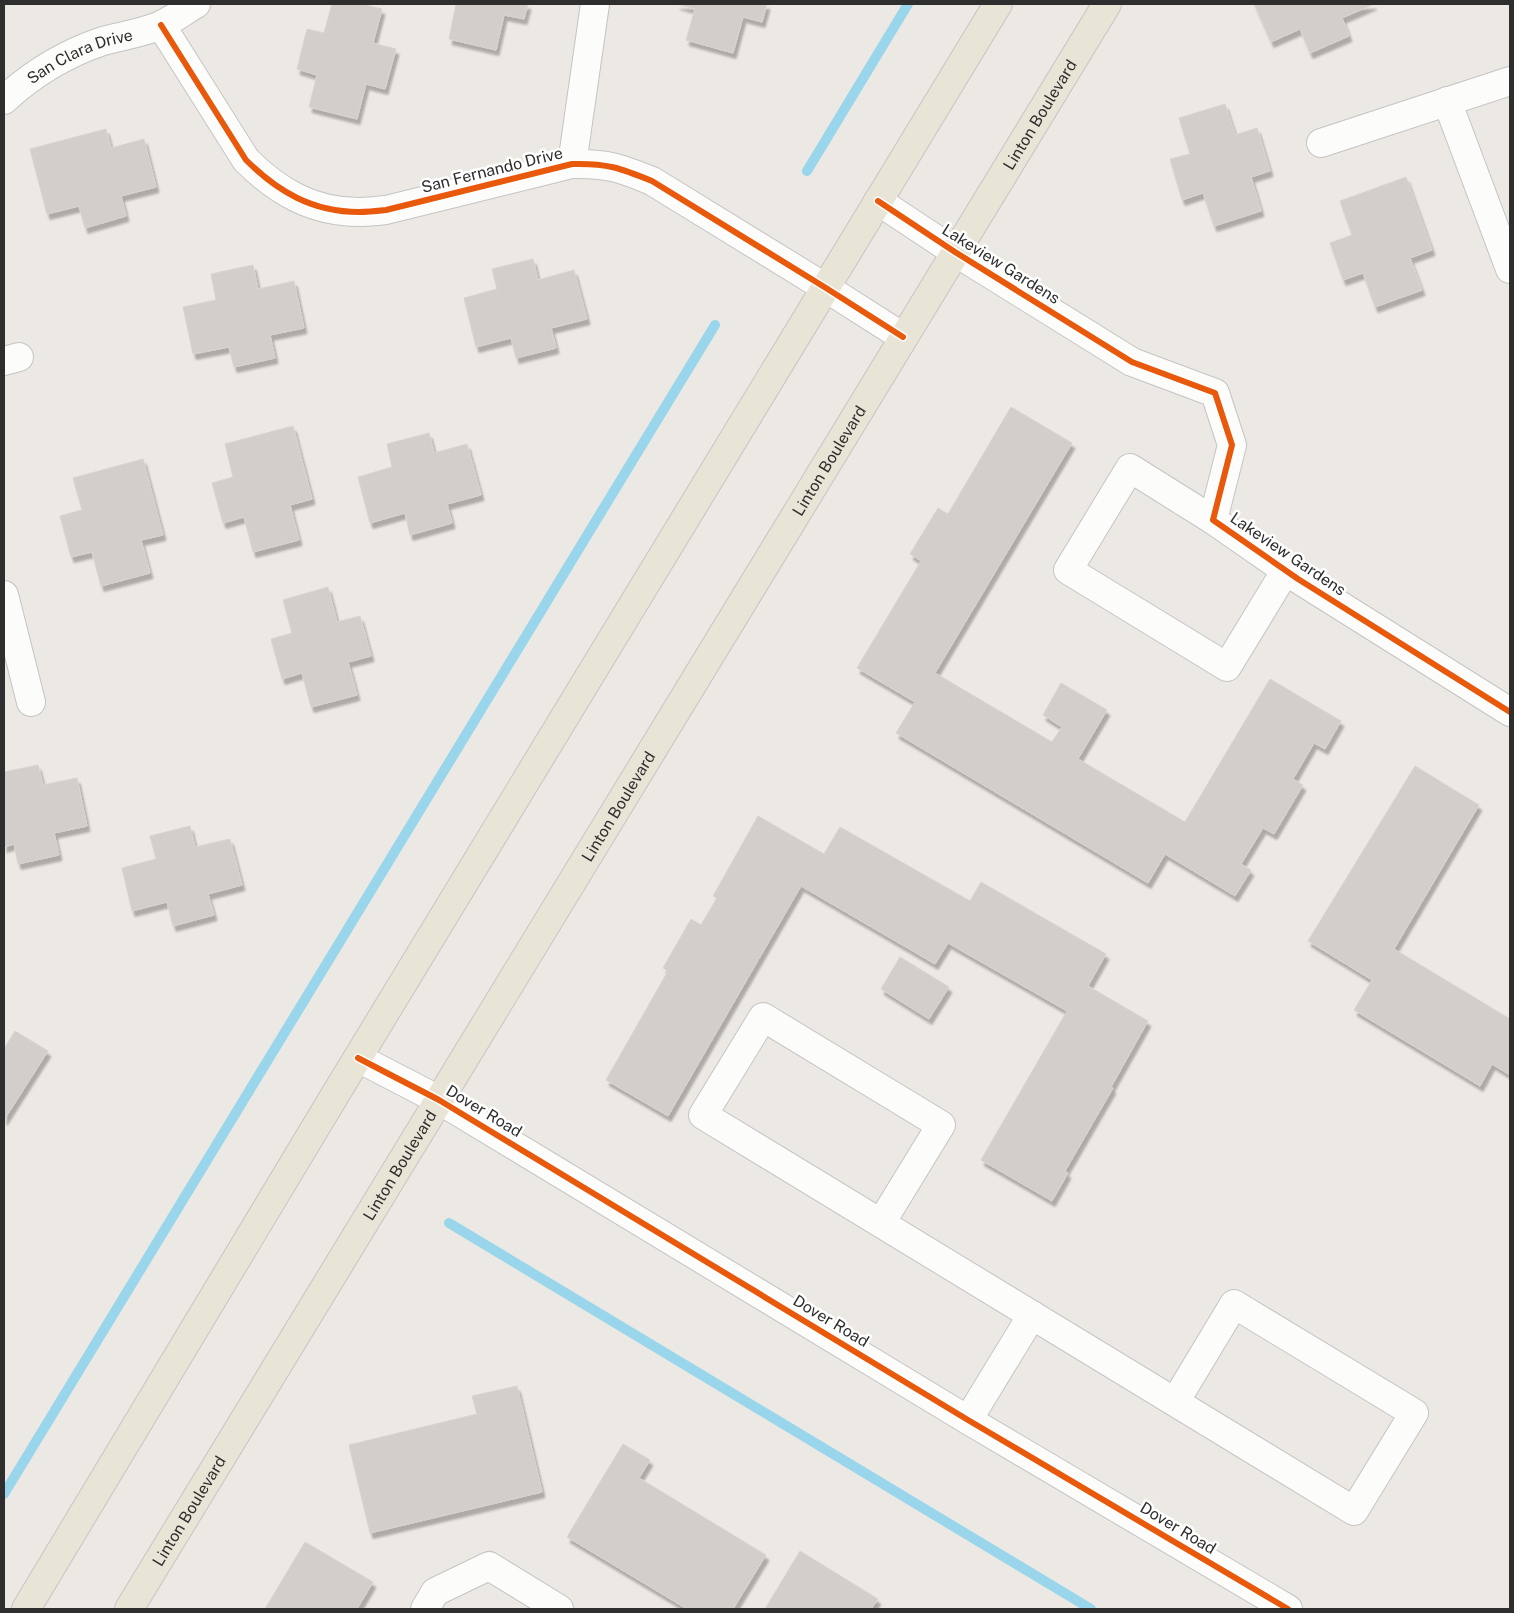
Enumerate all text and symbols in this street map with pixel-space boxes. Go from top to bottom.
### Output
street label: San Clara Drive [23,25,135,88]
street label: Linton Boulevard [999,56,1080,173]
street label: San Fernando Drive [419,143,565,197]
street label: Lakeview Gardens [939,220,1063,308]
street label: Linton Boulevard [788,402,870,519]
street label: Lakeview Gardens [1227,508,1349,600]
street label: Linton Boulevard [577,748,659,865]
street label: Dover Road [443,1081,525,1141]
street label: Linton Boulevard [359,1106,440,1223]
street label: Dover Road [790,1291,872,1351]
street label: Linton Boulevard [148,1452,230,1569]
street label: Dover Road [1137,1498,1219,1558]

